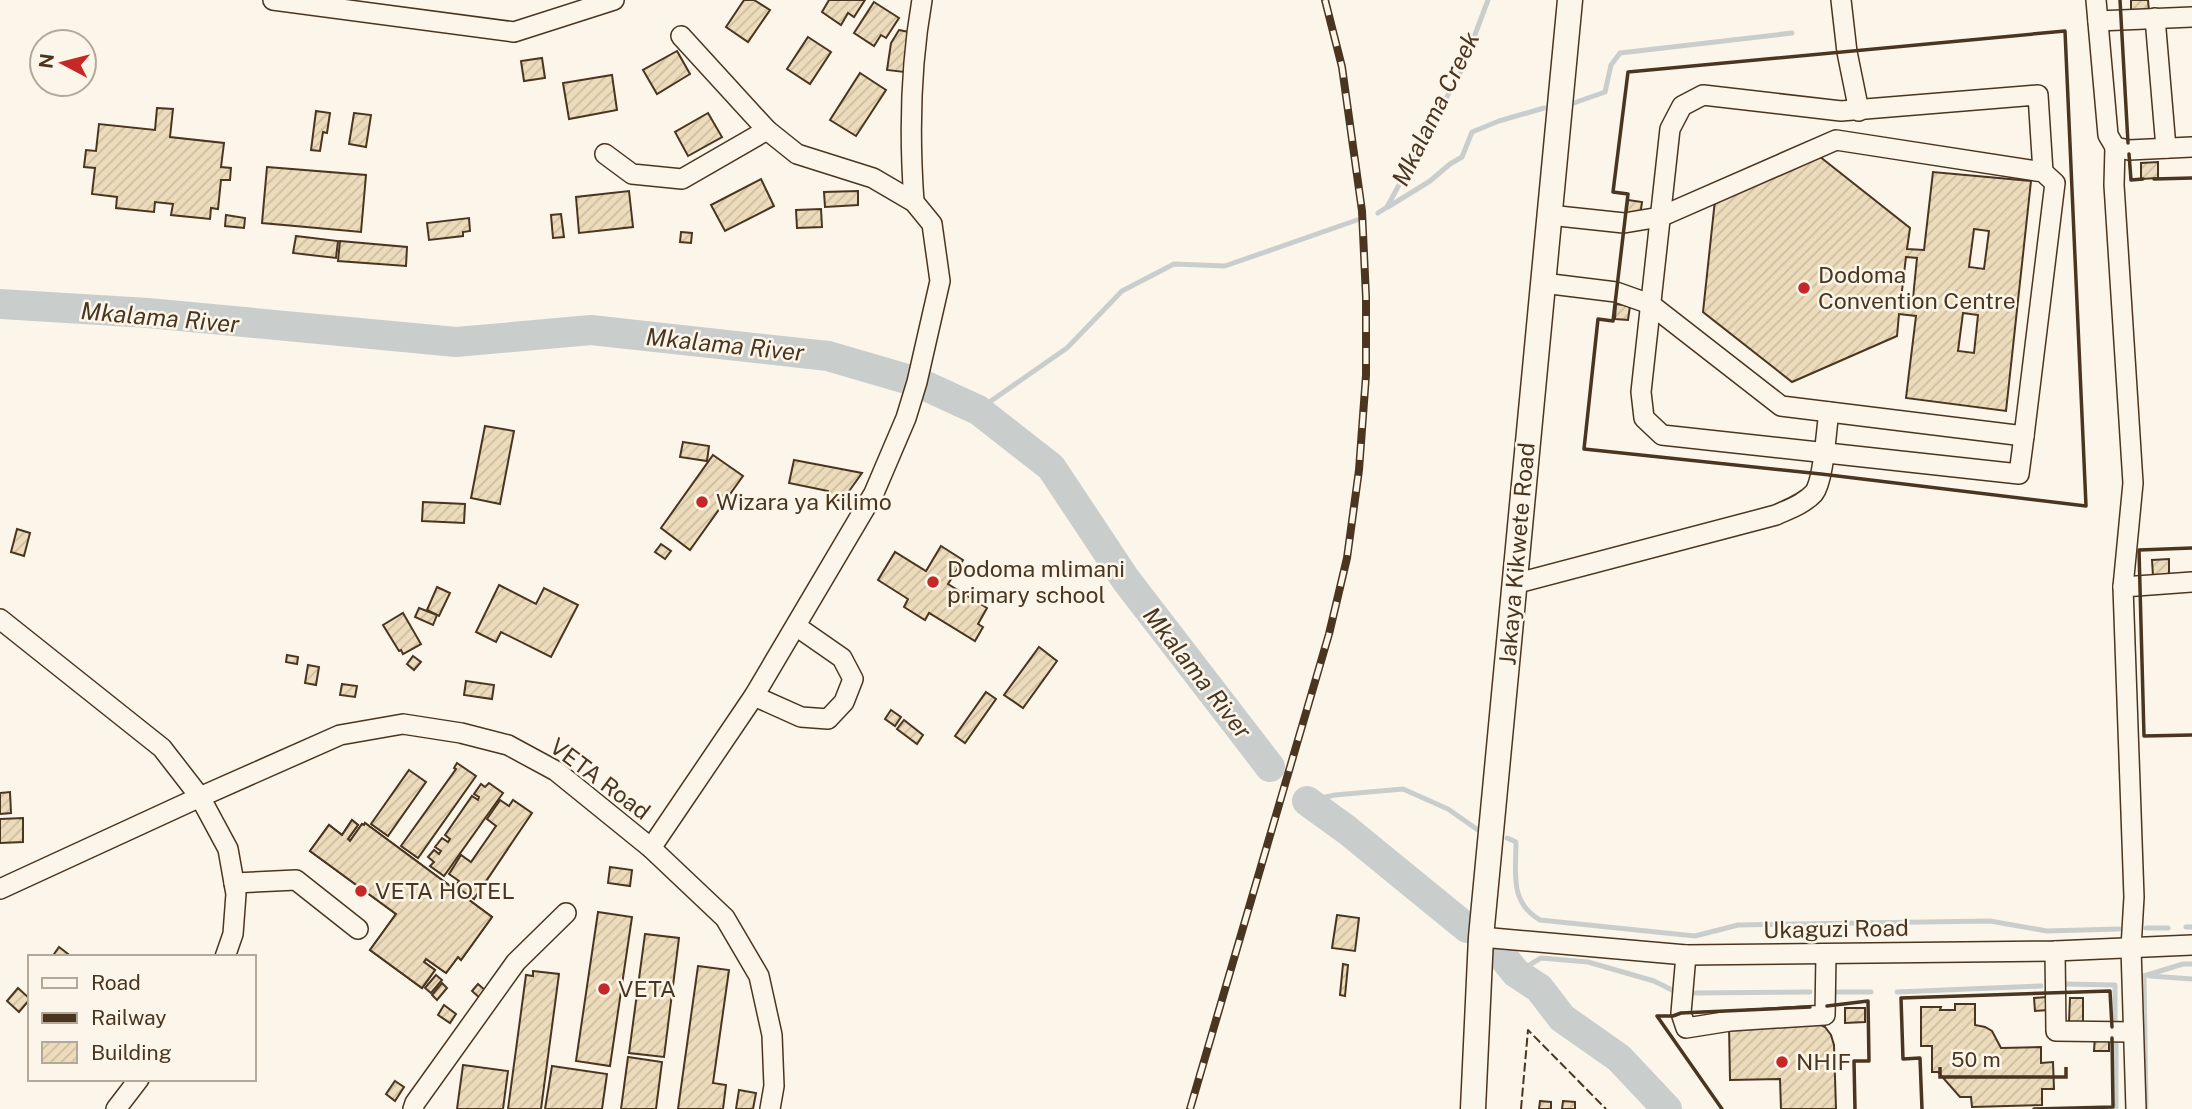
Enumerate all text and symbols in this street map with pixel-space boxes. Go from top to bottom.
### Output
water label: Mkalama Creek [1386,27,1485,190]
north arrow [28,28,98,98]
text: N [34,52,58,70]
place label: Dodoma Convention Centre [1818,261,2016,314]
marker: Dodoma Convention Centre [1796,280,1812,296]
water label: Mkalama River [80,296,241,338]
water label: Mkalama River [645,322,807,366]
street label: Jakaya Kikwete Road [1493,441,1540,666]
place label: Wizara ya Kilimo [716,488,892,515]
marker: Wizara ya Kilimo [694,494,710,510]
place label: Dodoma mlimani primary school [947,555,1125,608]
marker: Dodoma mlimani primary school [925,574,941,590]
water label: Mkalama River [1138,601,1258,744]
street label: VETA Road [545,732,656,825]
place label: VETA HOTEL [375,877,515,904]
marker: VETA HOTEL [353,883,369,899]
street label: Ukaguzi Road [1763,914,1909,943]
legend [28,955,256,1081]
text: Road [91,970,141,995]
place label: VETA [618,975,676,1002]
marker: VETA [596,981,612,997]
text: Railway [91,1005,167,1030]
scale bar [1940,1036,2066,1080]
text: Building [91,1040,172,1065]
text: 50 m [1951,1047,2001,1072]
place label: NHIF [1796,1048,1851,1075]
marker: NHIF [1774,1054,1790,1070]

